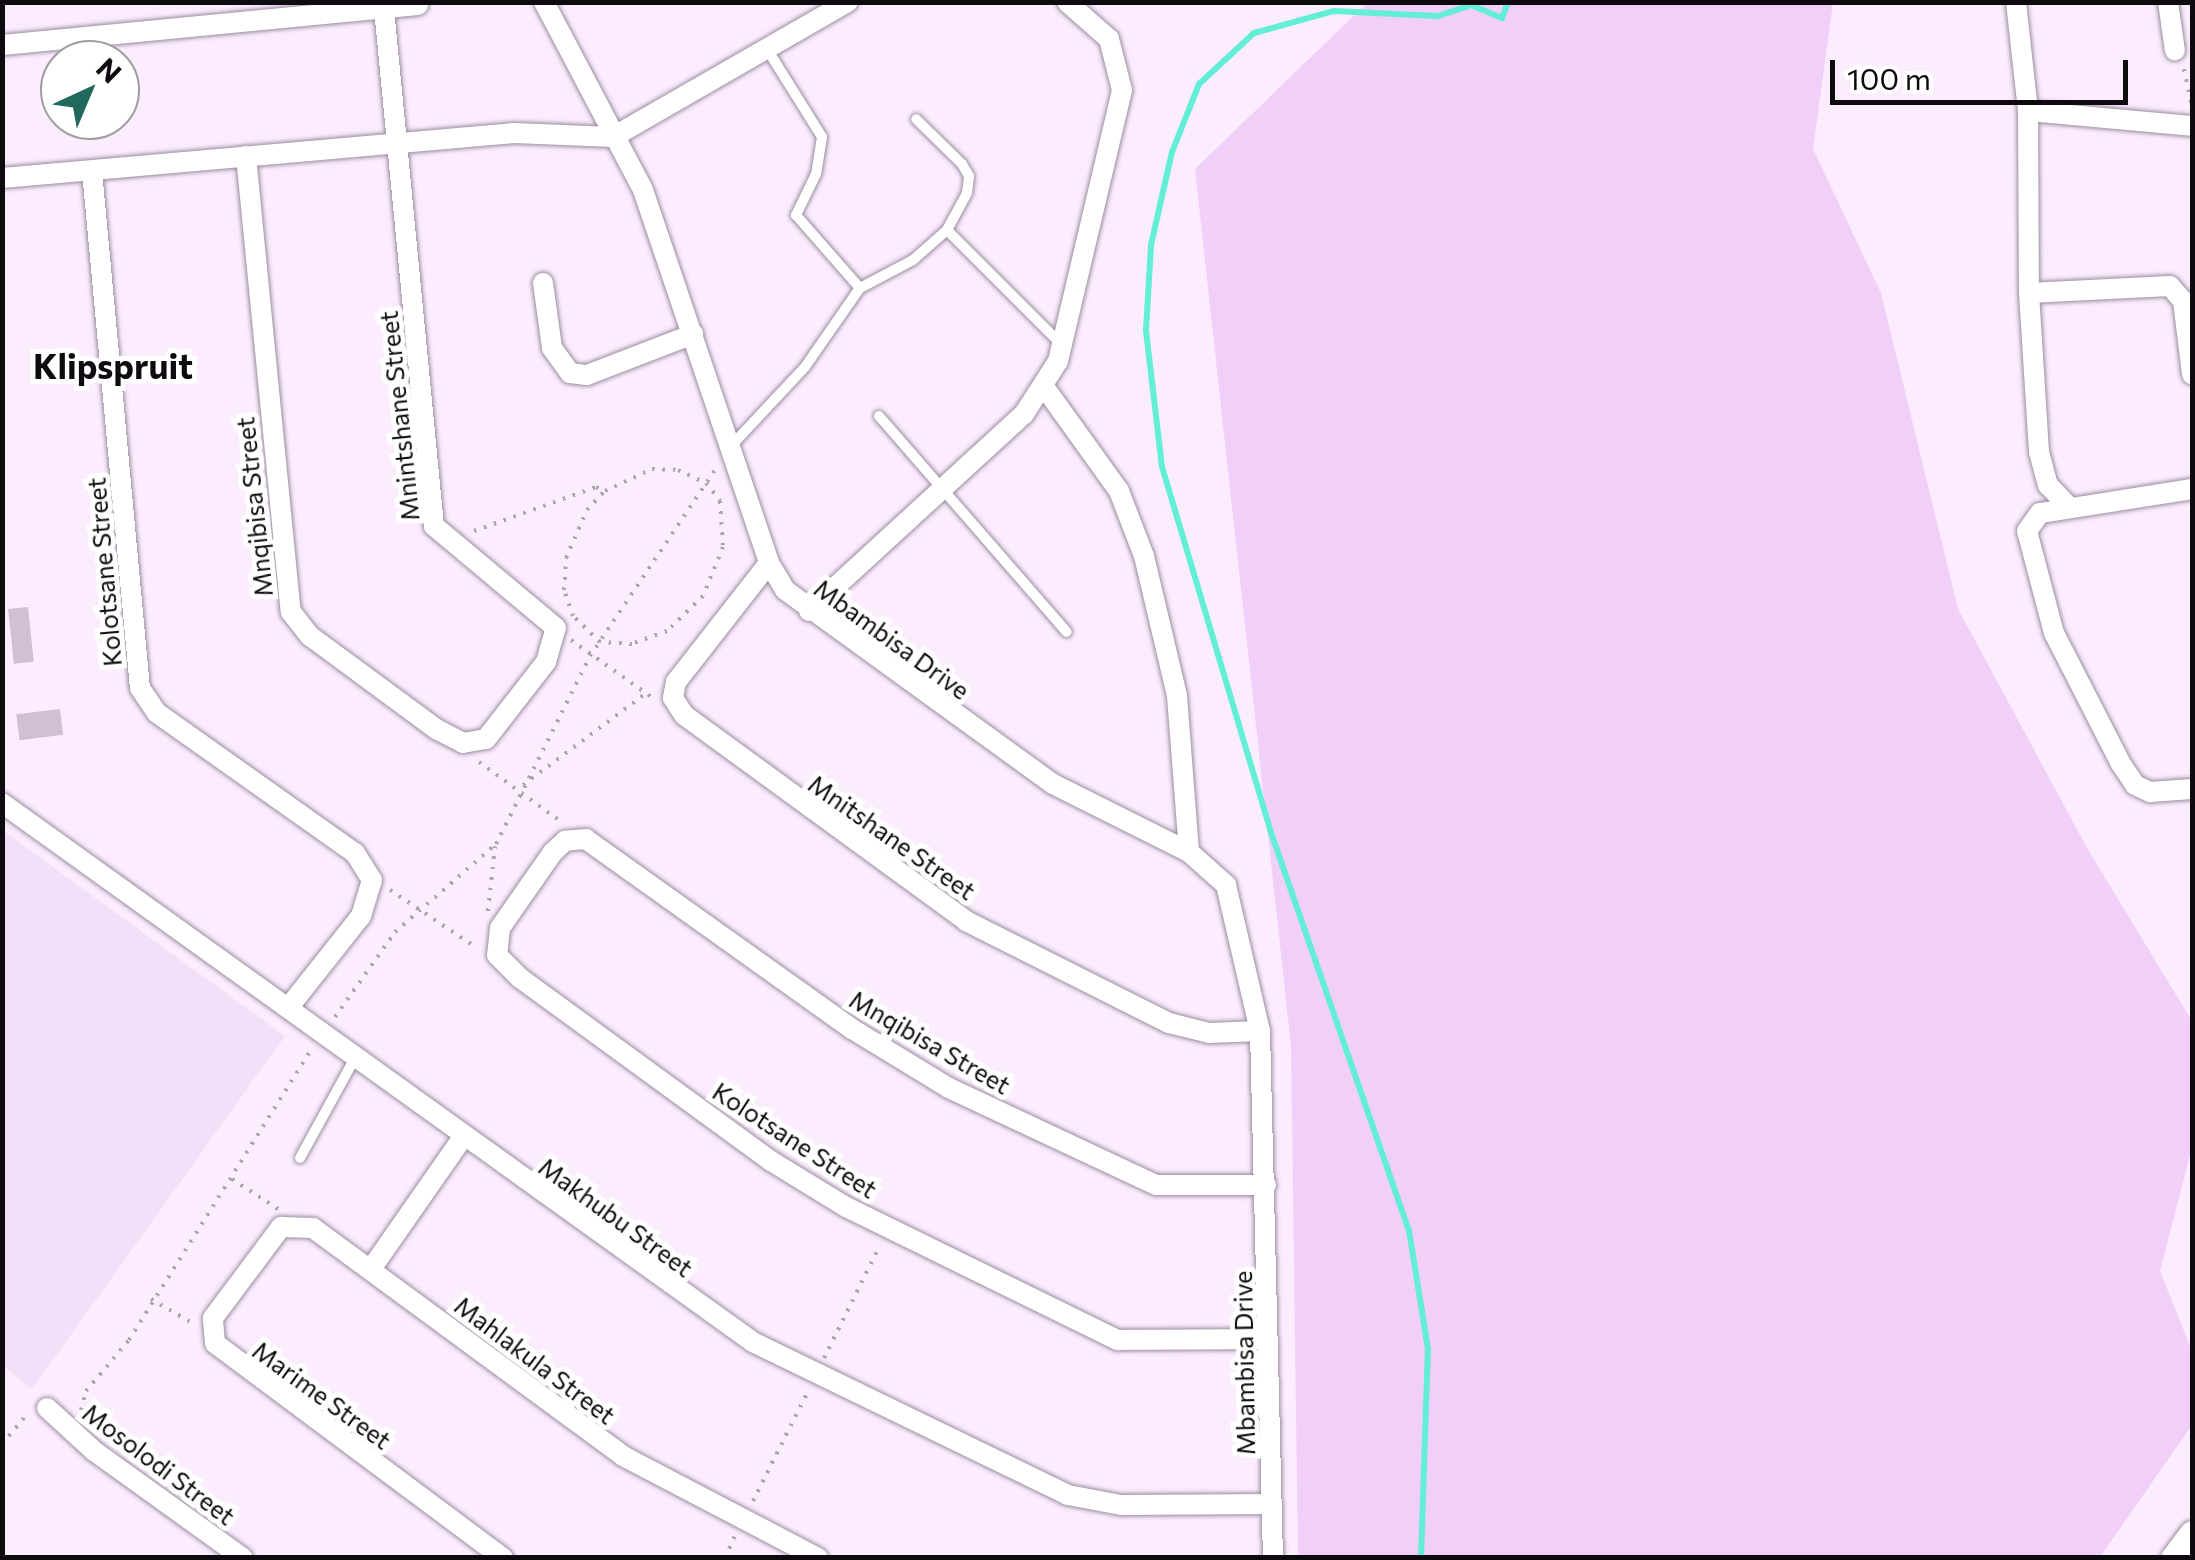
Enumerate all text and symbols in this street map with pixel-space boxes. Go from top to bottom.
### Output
north arrow [40,40,140,140]
scale bar [1835,40,2132,102]
text: N [90,50,129,89]
text: 100 m [1847,59,1931,96]
street label: Mnintshane Street [373,310,425,522]
district label: Klipspruit [33,344,193,386]
street label: Mnqibisa Street [230,416,278,598]
street label: Kolotsane Street [81,476,127,668]
street label: Mbambisa Drive [809,573,975,705]
street label: Mnitshane Street [803,768,981,906]
street label: Mnqibisa Street [844,984,1016,1100]
street label: Kolotsane Street [707,1076,883,1204]
street label: Makhubu Street [533,1151,699,1283]
street label: Mbambisa Drive [1227,1271,1261,1455]
street label: Mahlakula Street [449,1290,621,1430]
street label: Marime Street [247,1335,397,1455]
street label: Mosolodi Street [77,1397,241,1531]

